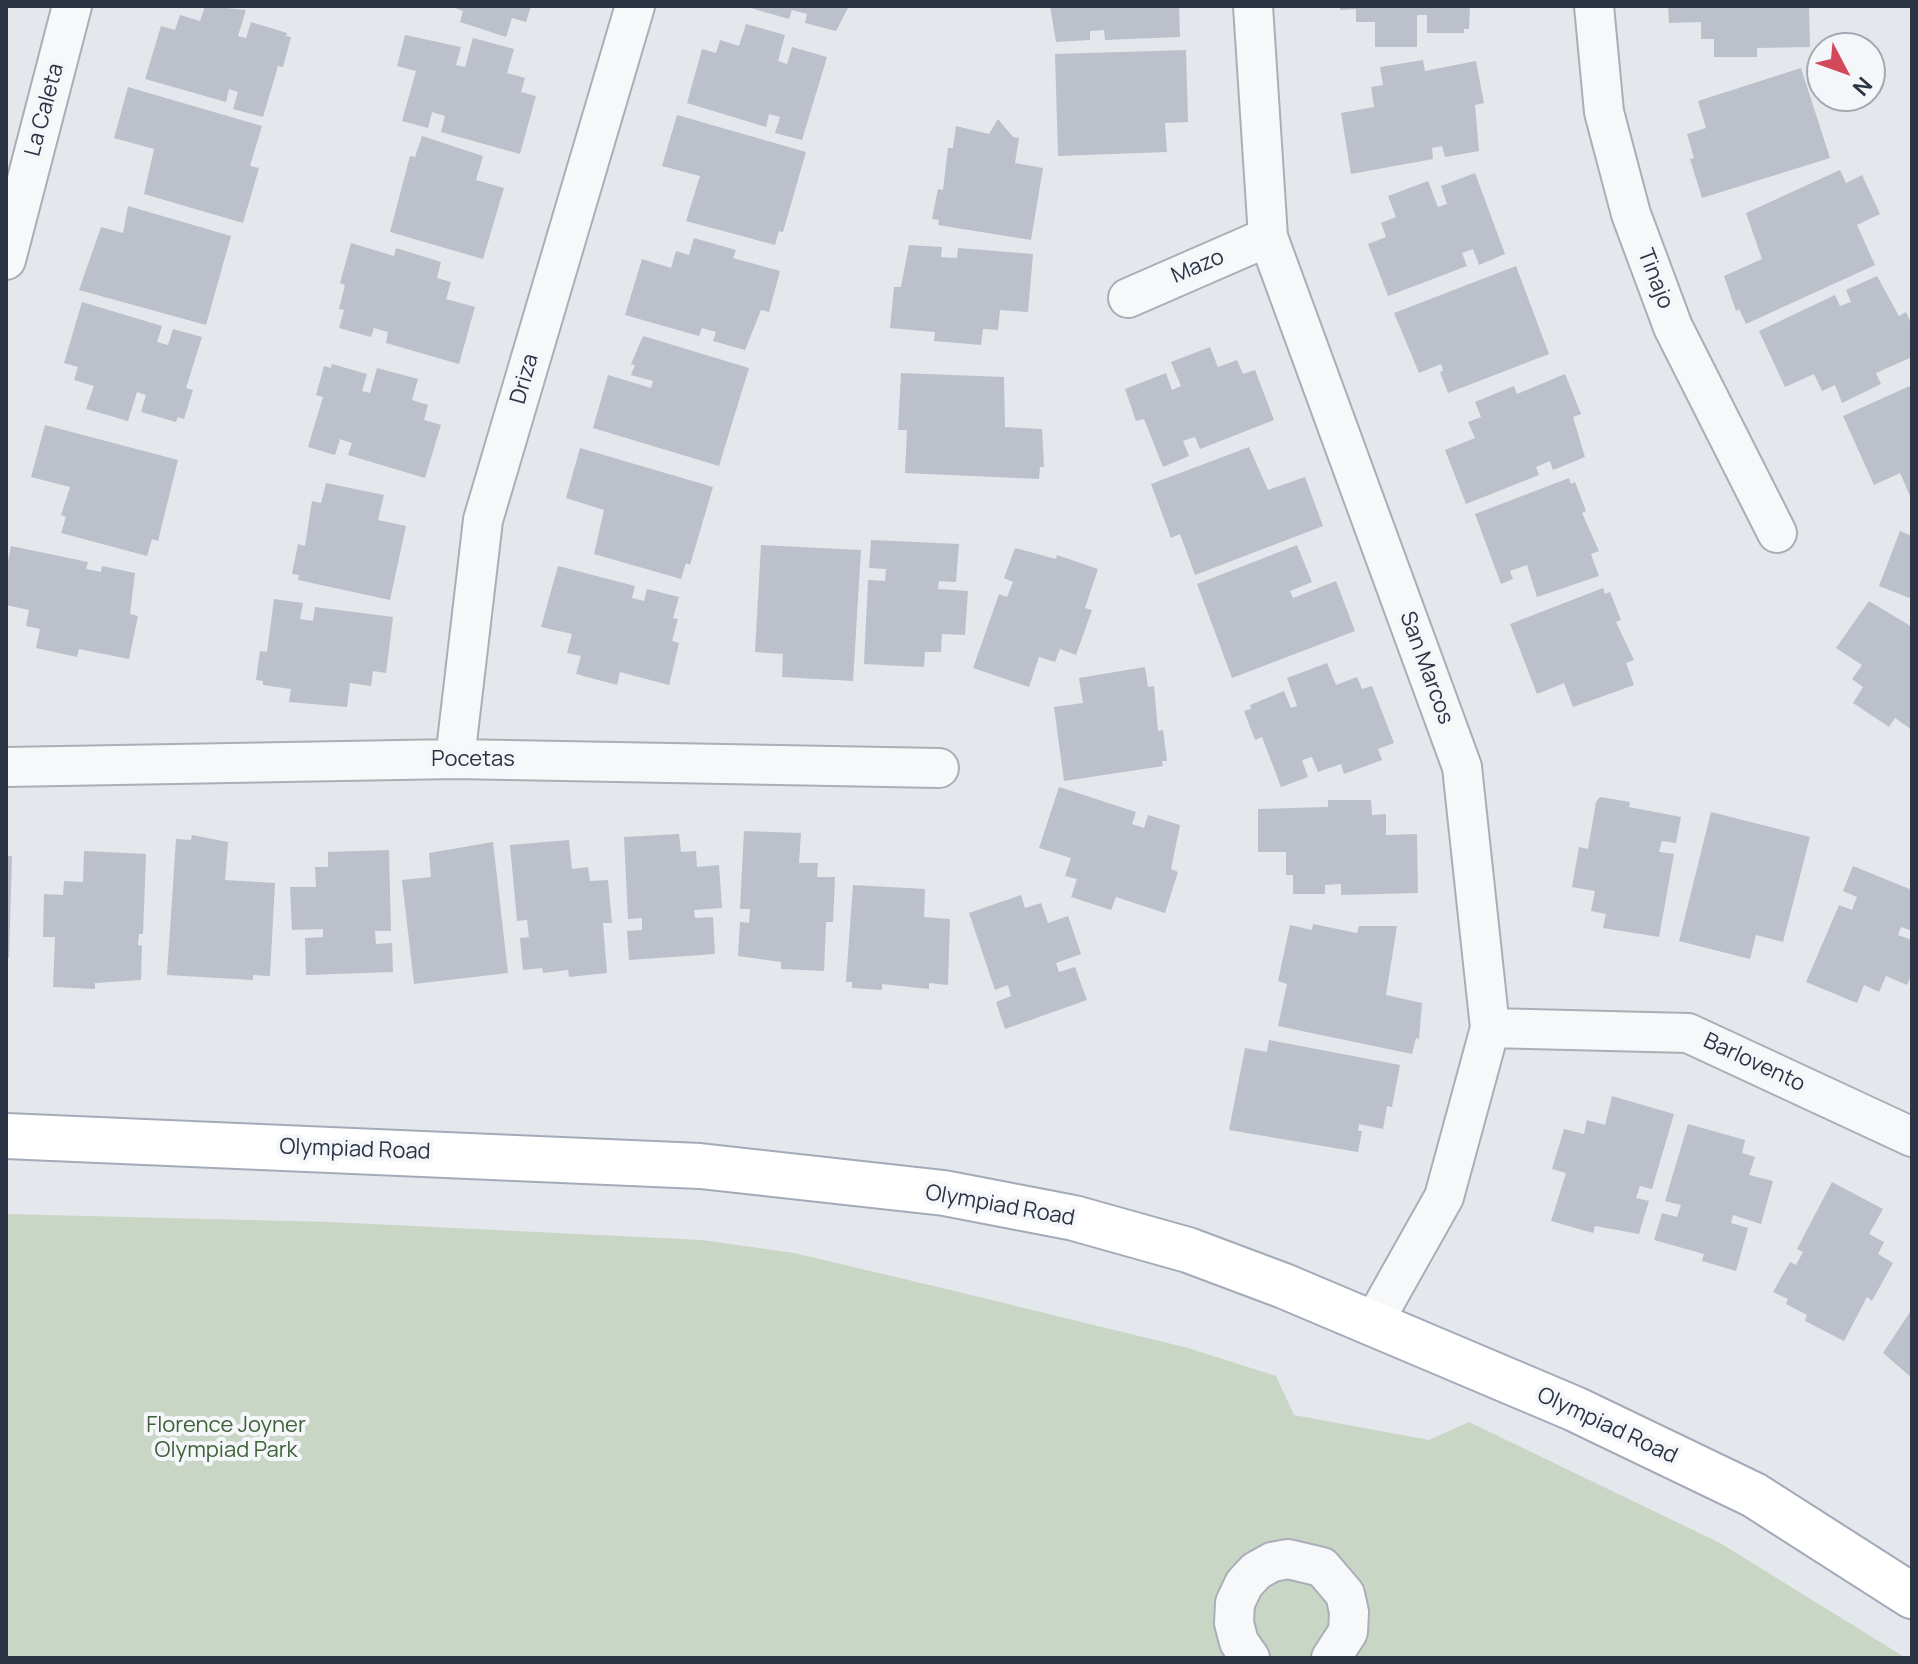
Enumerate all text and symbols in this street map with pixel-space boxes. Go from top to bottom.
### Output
north arrow [1806,32,1886,112]
street label: La Caleta [20,61,70,159]
text: N [1846,71,1879,102]
street label: Mazo [1168,244,1228,290]
street label: Tinajo [1632,245,1678,313]
street label: Driza [505,351,545,407]
street label: San Marcos [1393,608,1459,728]
street label: Pocetas [431,747,515,773]
street label: Barlovento [1699,1028,1809,1098]
street label: Olympiad Road [279,1134,431,1166]
street label: Olympiad Road [923,1180,1077,1232]
street label: Olympiad Road [1533,1382,1681,1470]
park label: Florence Joyner Olympiad Park [146,1413,306,1464]

